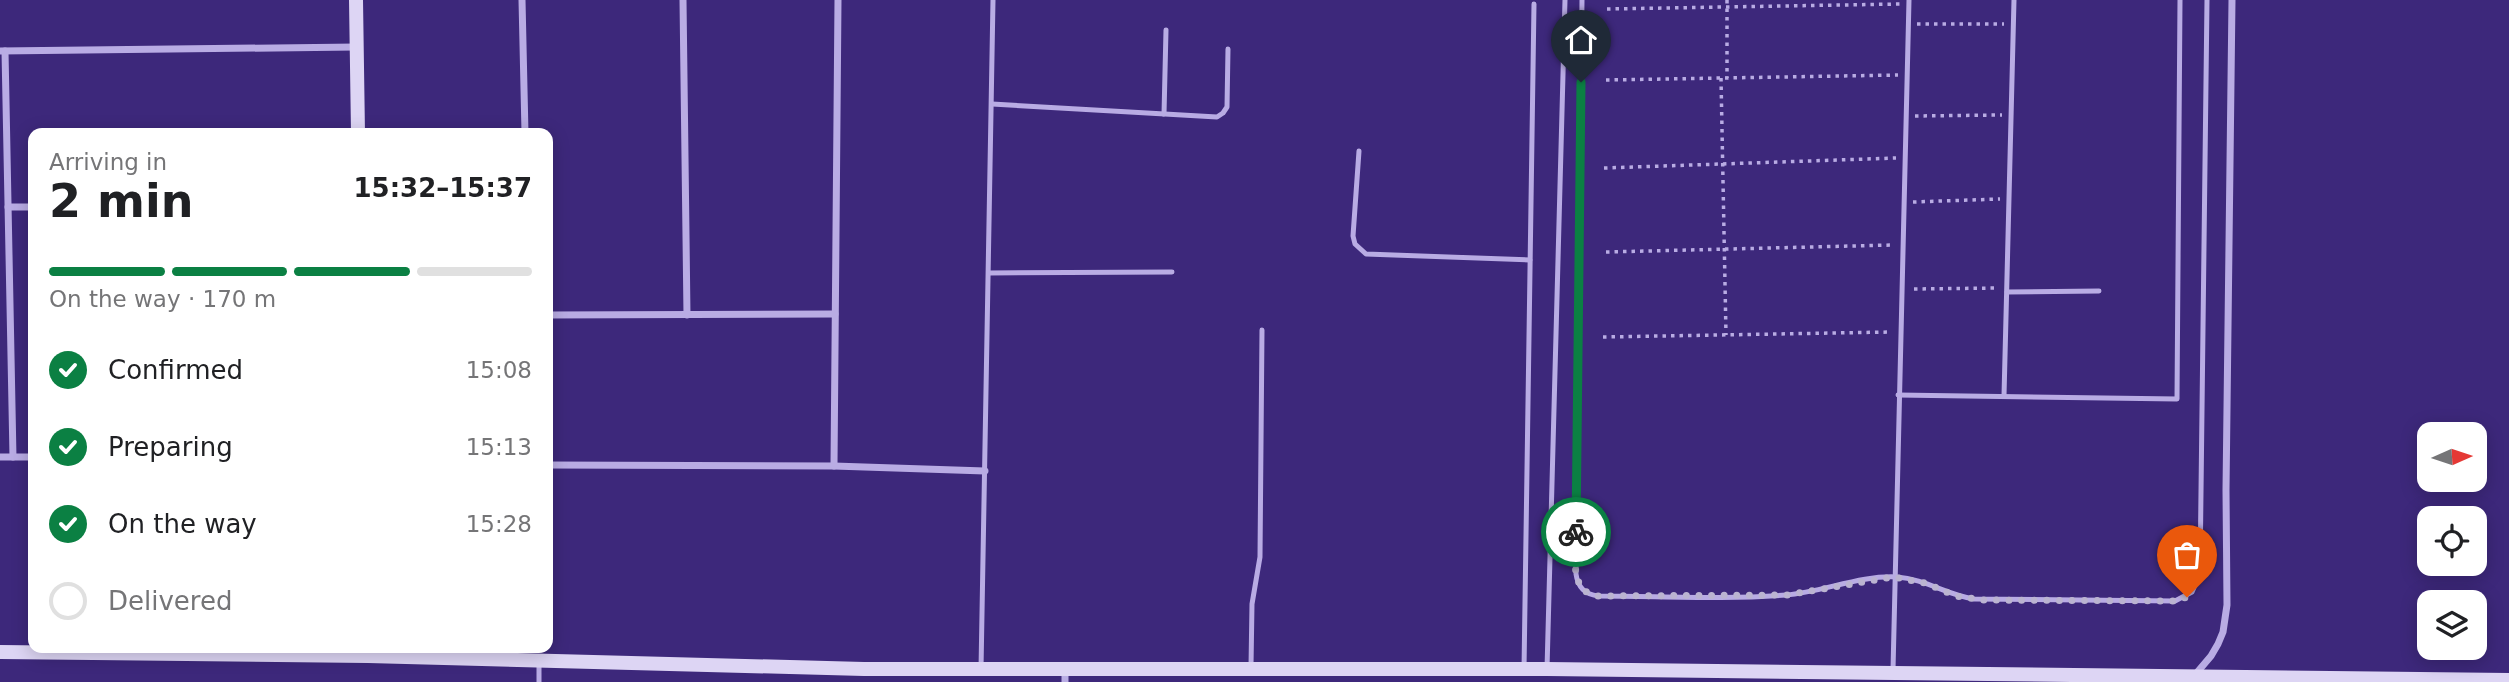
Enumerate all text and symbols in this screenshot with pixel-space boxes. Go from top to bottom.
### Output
pin [1551,10,1611,82]
icon: home [1562,21,1600,59]
text: Arriving in [49,149,167,175]
text: 15:32–15:37 [353,173,532,203]
text: 2 min [49,174,193,228]
text: On the way · 170 m [49,286,276,312]
icon: check [49,351,87,389]
text: Confirmed [108,355,243,385]
text: 15:08 [466,357,532,383]
north arrow [2417,422,2487,492]
map controls [2417,422,2487,660]
icon: check [49,428,87,466]
text: Preparing [108,432,233,462]
text: 15:13 [466,434,532,460]
courier [1541,497,1611,567]
icon: check [49,505,87,543]
button: locate [2417,506,2487,576]
text: On the way [108,509,257,539]
text: 15:28 [466,511,532,537]
icon: bike [1557,513,1595,551]
pin [2157,525,2217,597]
icon: bag [2168,536,2206,574]
text: Delivered [108,586,232,616]
button: layers [2417,590,2487,660]

